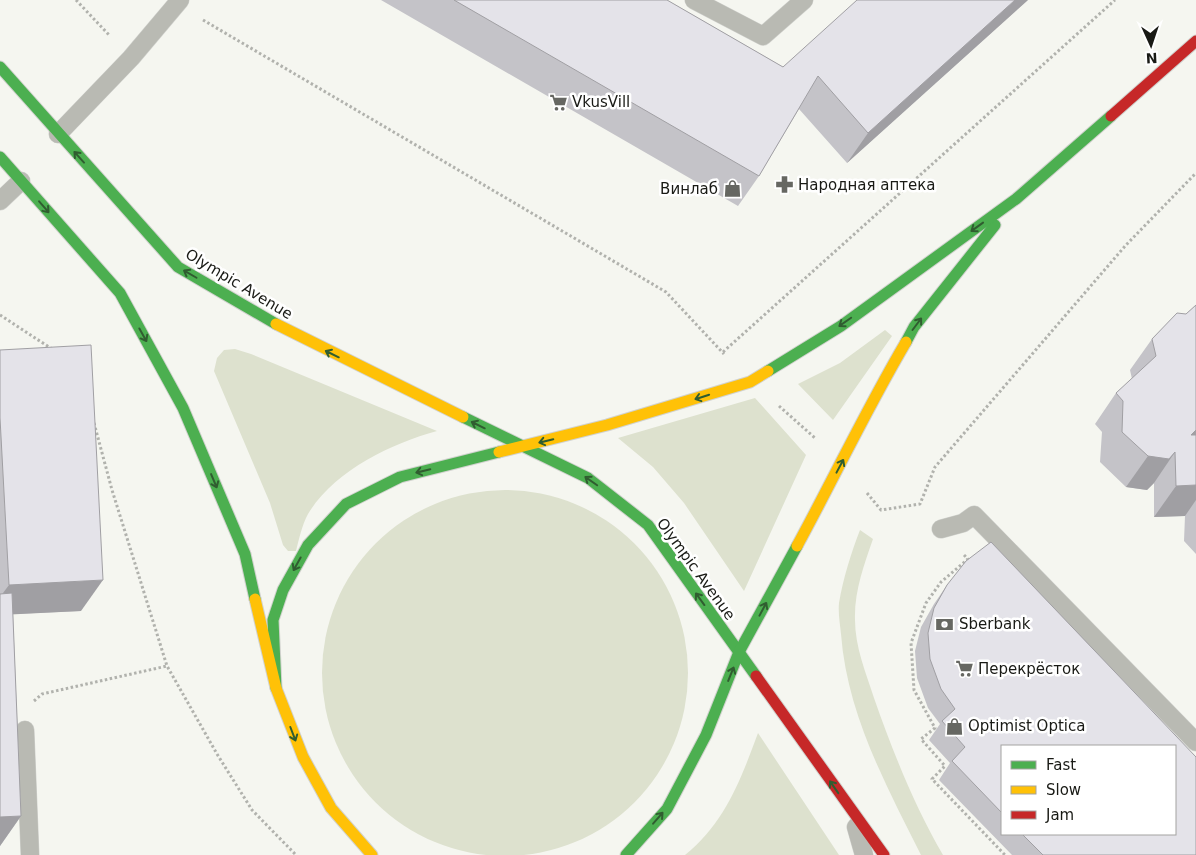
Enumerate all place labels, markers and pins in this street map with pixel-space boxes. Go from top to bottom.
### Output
supermarket icon: VkusVill [548,92,568,112]
place label: VkusVill [572,93,630,111]
pharmacy icon: Народная аптека [774,175,794,195]
place label: Народная аптека [798,176,936,194]
shop icon: Винлаб [722,179,742,199]
place label: Винлаб [660,180,718,198]
bank icon: Sberbank [935,614,955,634]
place label: Sberbank [959,615,1031,633]
supermarket icon: Перекрёсток [954,659,974,679]
place label: Перекрёсток [978,660,1080,678]
shop icon: Optimist Optica [944,716,964,736]
place label: Optimist Optica [968,717,1085,735]

